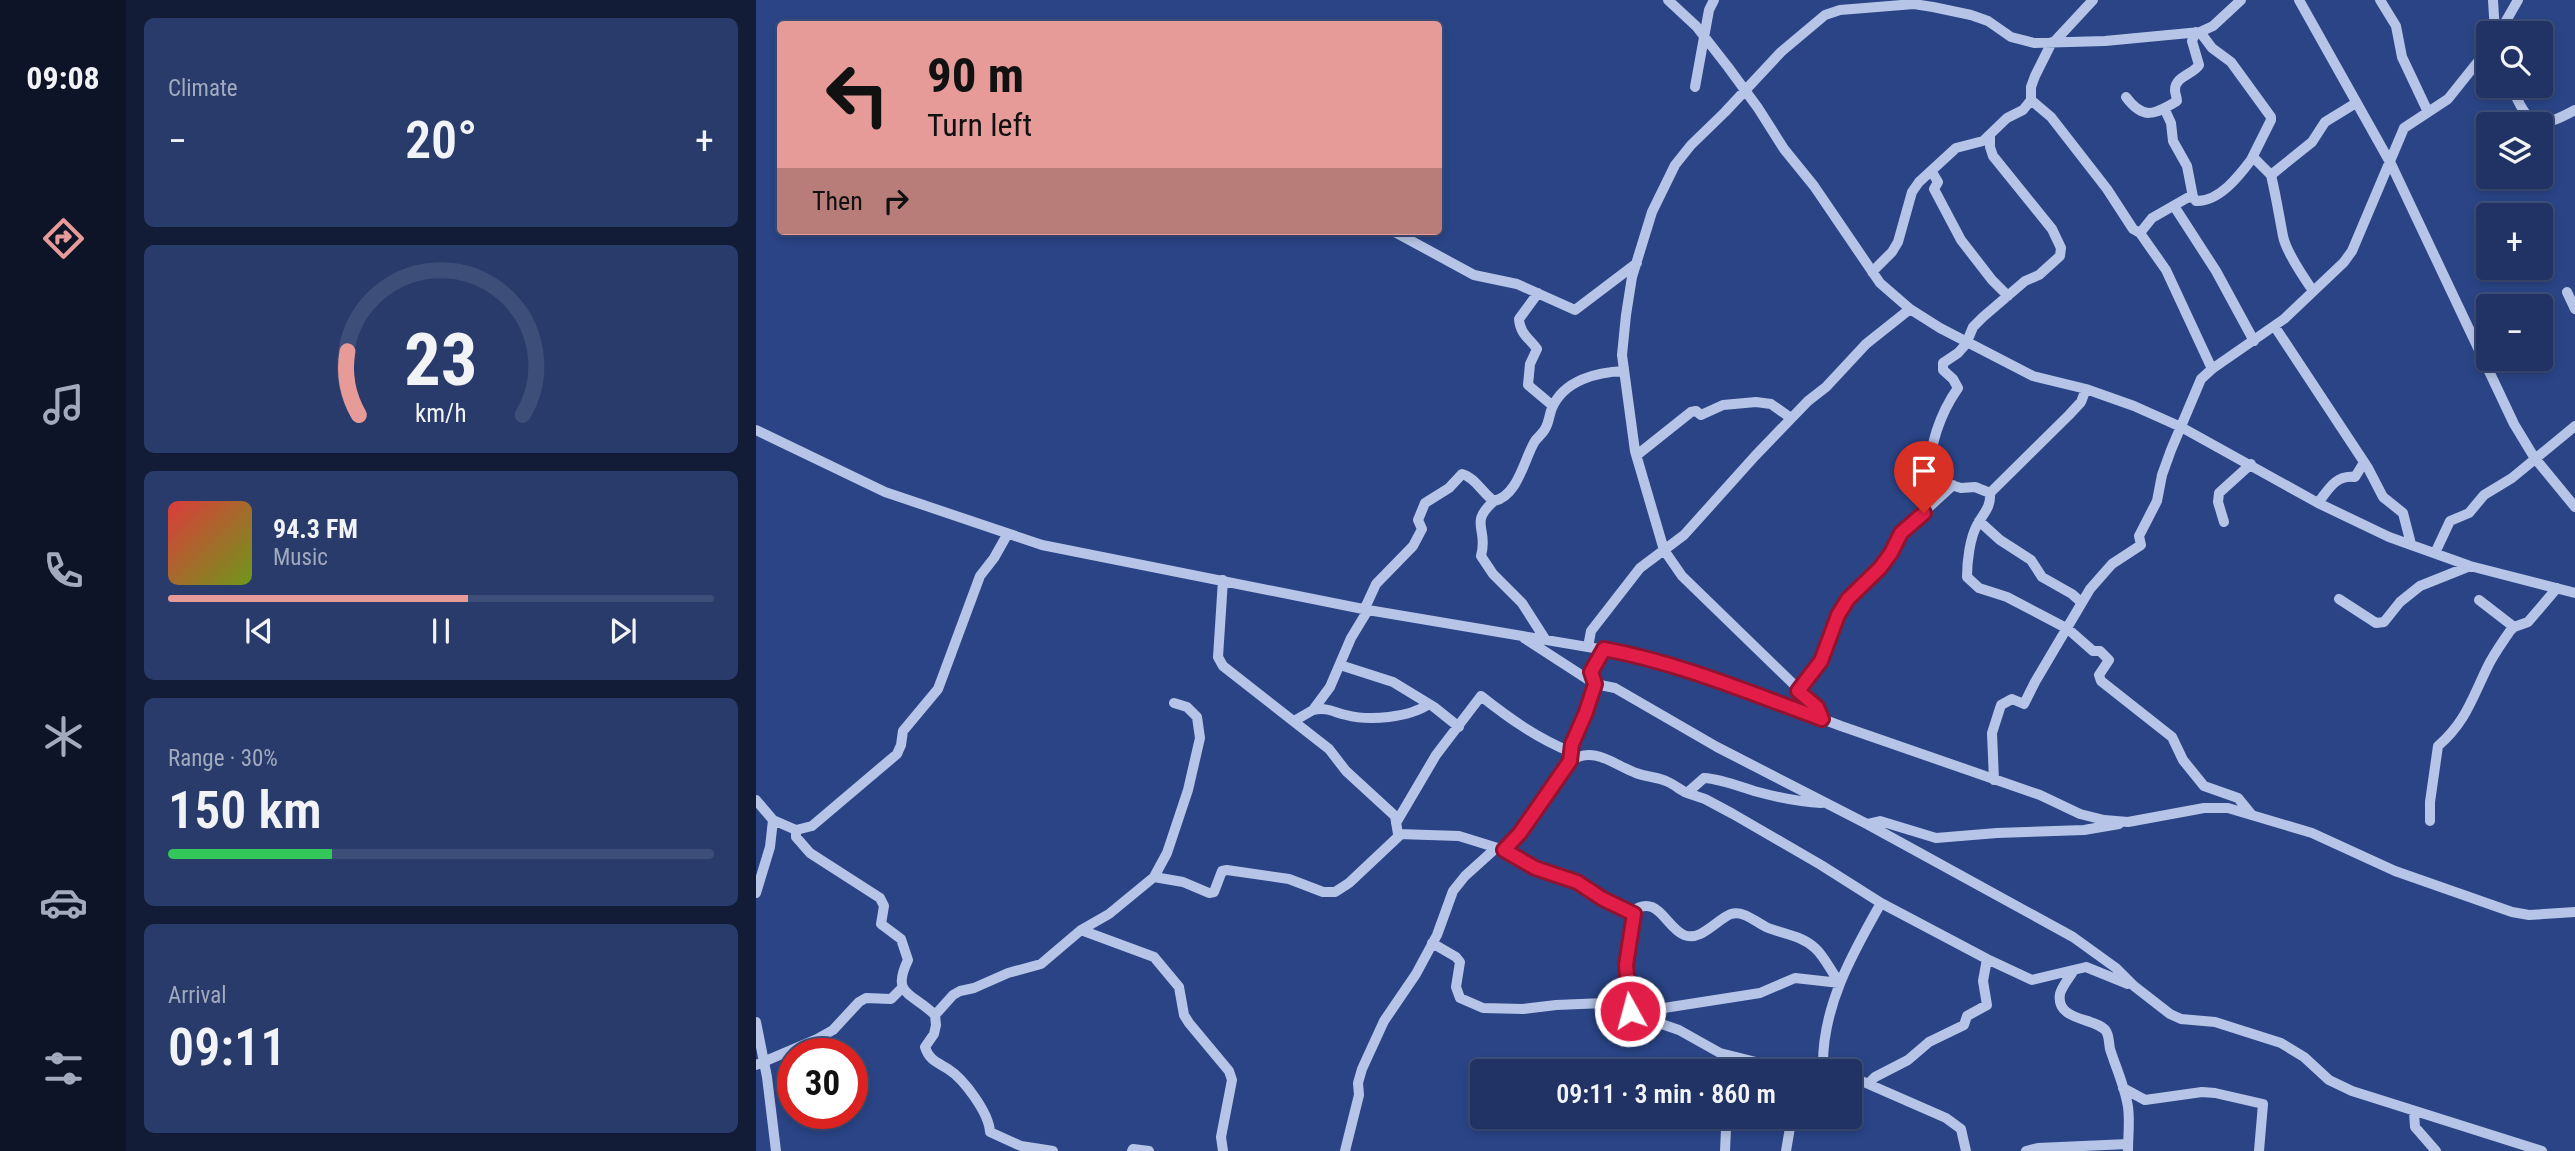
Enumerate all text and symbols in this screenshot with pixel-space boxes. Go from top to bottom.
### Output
map controls [2476,21,2553,371]
button: search [2476,21,2553,98]
text: 90 m [927,47,1024,104]
icon: left [812,49,903,140]
text: 09:08 [26,59,100,97]
text: Climate [168,75,238,102]
text: Turn left [927,106,1032,144]
text: 20° [405,110,477,171]
button: layers [2476,112,2553,189]
text: − [168,119,187,163]
text: + [695,119,714,163]
icon: right [877,182,915,220]
text: Then [812,186,863,216]
button: + [2476,203,2553,280]
icon: directions [39,214,88,263]
button: − [2476,294,2553,371]
text: 23 [404,317,478,403]
icon: music [39,380,88,429]
text: km/h [415,399,467,428]
pin [1894,441,1954,513]
icon: arrive [1905,452,1943,490]
text: 94.3 FM [273,514,358,544]
text: Music [273,544,328,571]
icon: phone [39,546,88,595]
icon: previous [240,612,278,650]
icon: pause [422,612,460,650]
icon: next [604,612,642,650]
icon: climate [39,712,88,761]
text: Range · 30% [168,745,278,772]
text: 150 km [168,780,322,841]
icon: car [39,878,88,927]
position arrow [1593,974,1667,1048]
text: Arrival [168,982,227,1009]
text: 09:11 [168,1017,286,1078]
speed limit sign: 30 [777,1038,868,1129]
icon: filters [39,1044,88,1093]
text: 09:11 · 3 min · 860 m [1556,1079,1776,1109]

